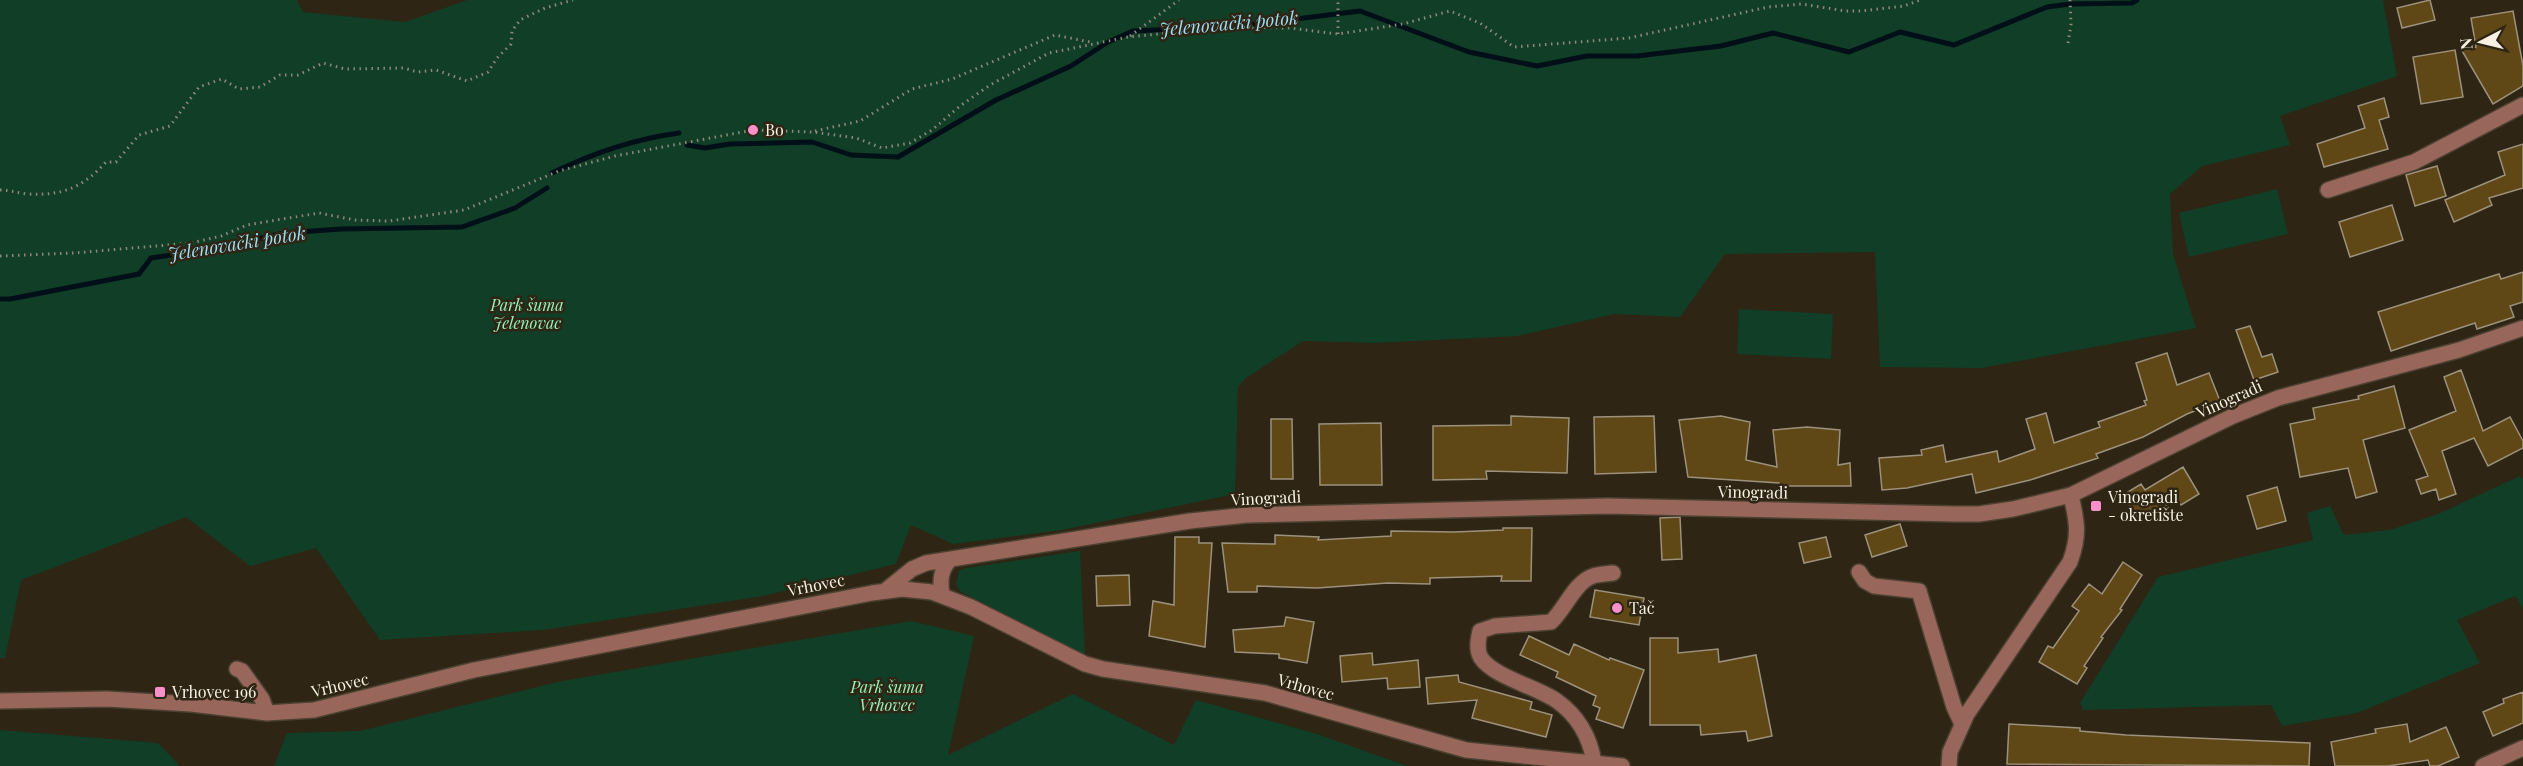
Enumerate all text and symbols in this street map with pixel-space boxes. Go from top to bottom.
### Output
water label: Jelenovački potok [1159,5,1299,41]
north arrow [2451,12,2511,72]
text: N [2454,36,2477,51]
place label: Bo [765,119,784,140]
marker: Bo [746,123,760,137]
water label: Jelenovački potok [166,220,307,266]
park label: Park šuma Jelenovac [489,294,564,333]
street label: Vinogradi [2192,375,2265,423]
street label: Vinogradi [1717,480,1789,503]
street label: Vinogradi [1229,485,1302,510]
place label: Vinogradi - okretište [2107,486,2184,525]
marker: Vinogradi - okretište [2089,499,2103,513]
street label: Vrhovec [784,569,847,601]
place label: Tač [1629,597,1655,618]
marker: Tač [1610,601,1624,615]
street label: Vrhovec [308,668,371,701]
street label: Vrhovec [1274,668,1337,705]
park label: Park šuma Vrhovec [849,676,924,715]
place label: Vrhovec 196 [171,681,256,702]
marker: Vrhovec 196 [153,685,167,699]

